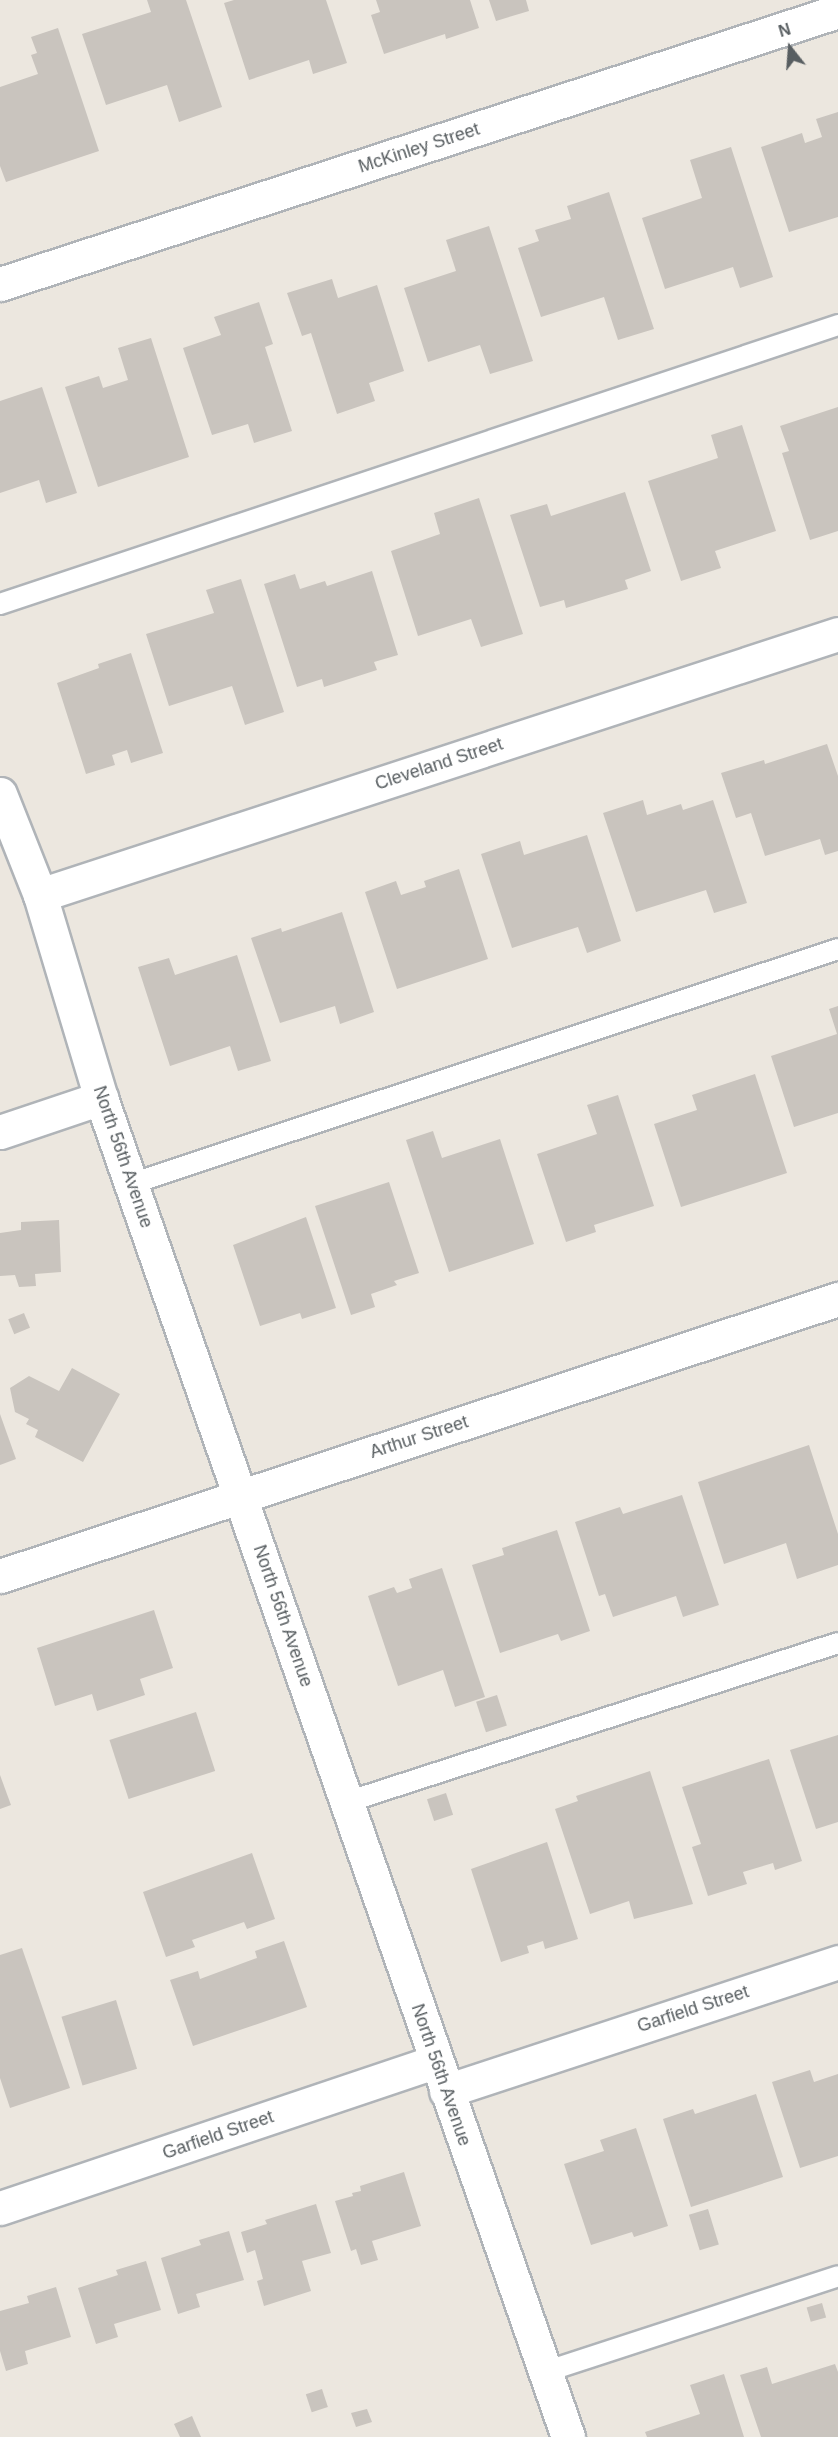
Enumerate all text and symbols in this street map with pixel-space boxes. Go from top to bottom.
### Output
north arrow [760,18,820,78]
text: N [777,20,793,40]
street label: McKinley Street [356,118,482,178]
street label: Cleveland Street [372,733,506,795]
street label: North 56th Avenue [88,1083,158,1231]
street label: Arthur Street [367,1411,471,1463]
street label: North 56th Avenue [248,1542,318,1690]
street label: Garfield Street [634,1981,752,2037]
street label: North 56th Avenue [406,2001,476,2149]
street label: Garfield Street [160,2106,276,2164]

